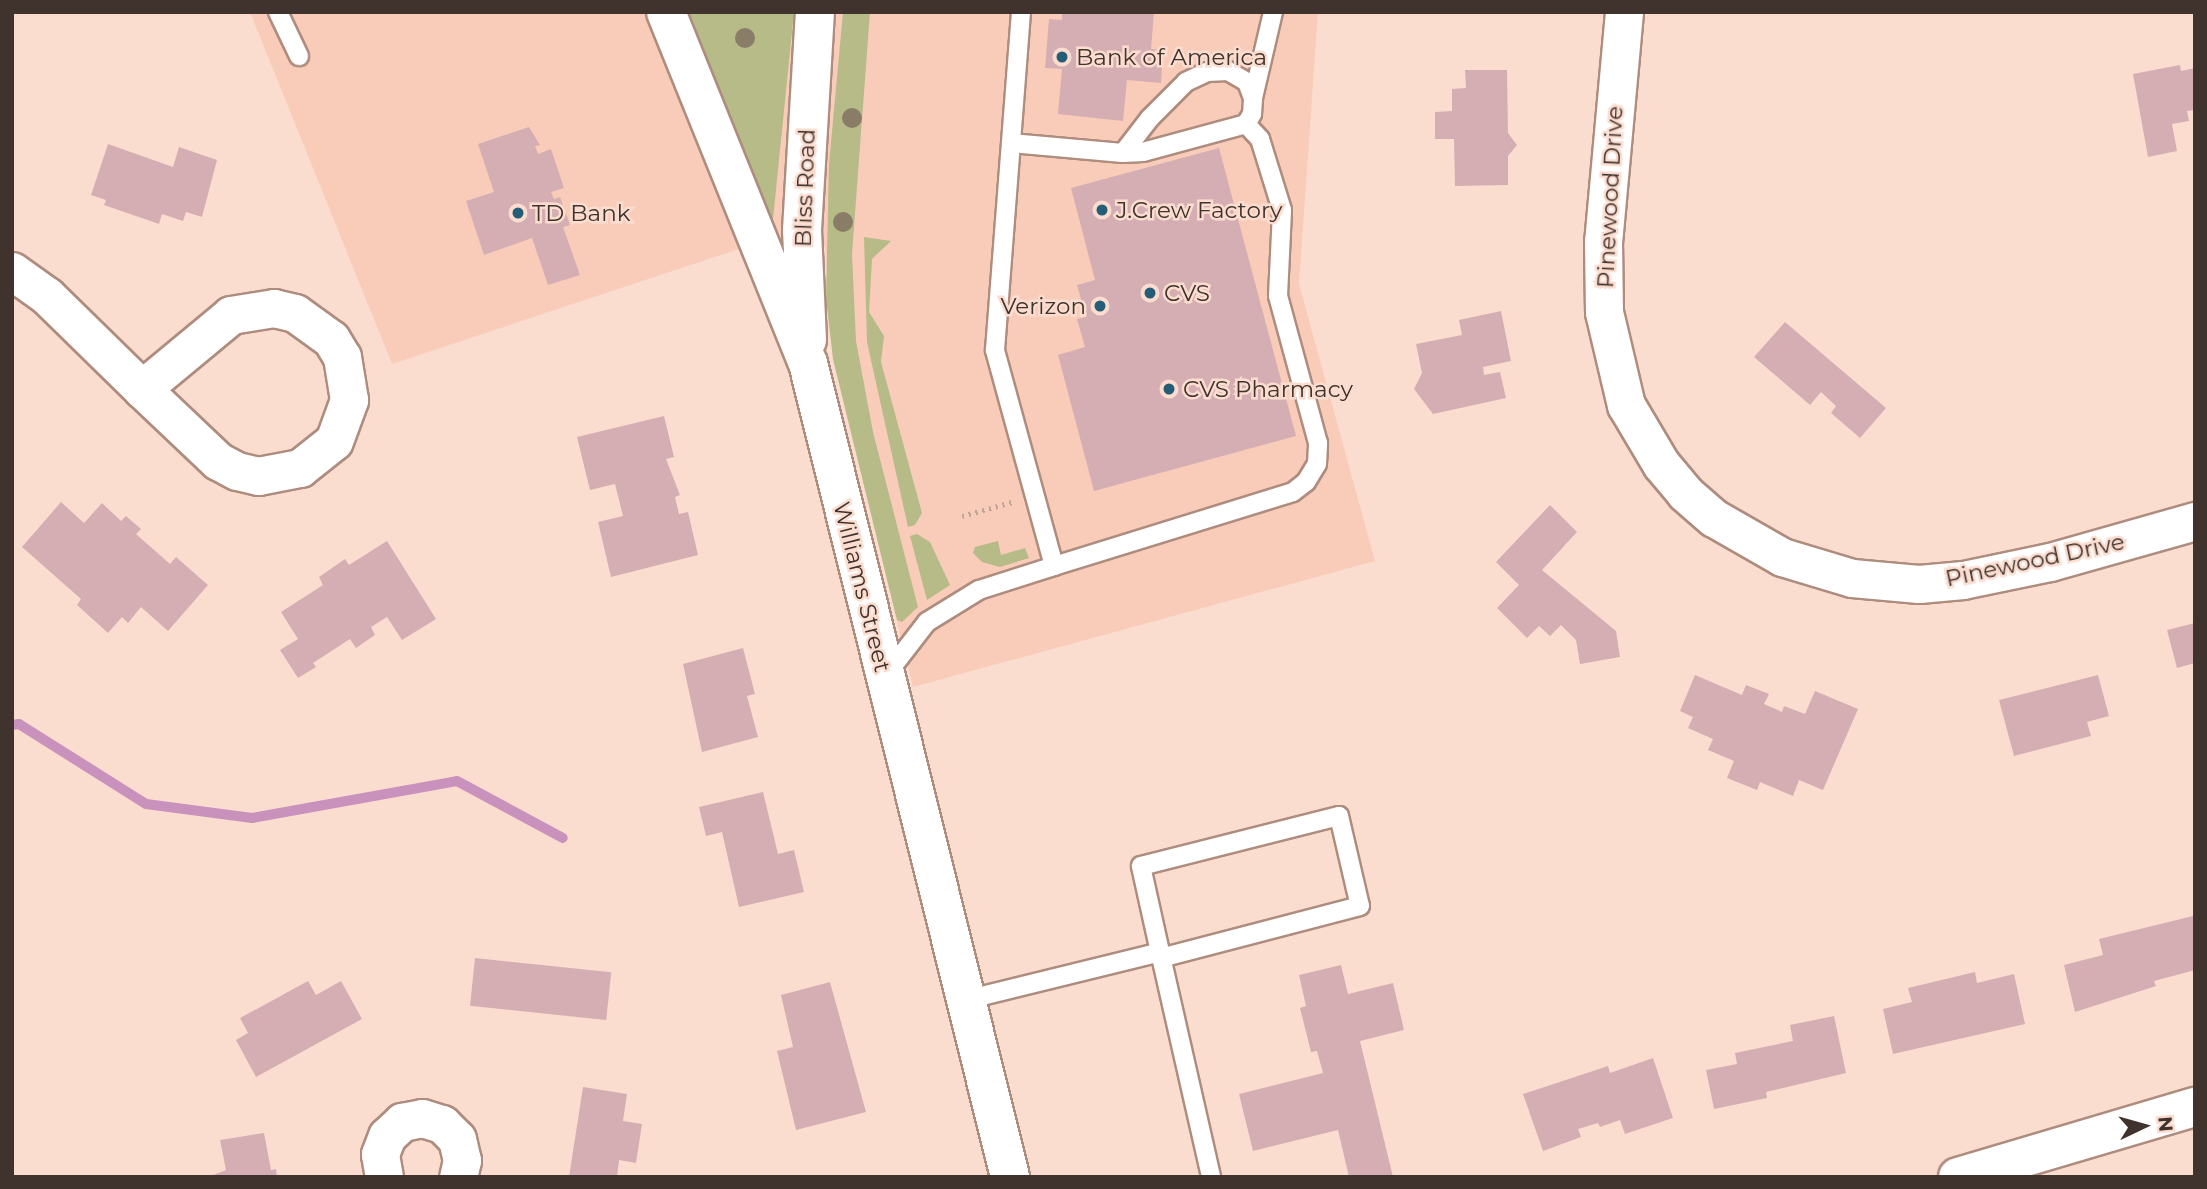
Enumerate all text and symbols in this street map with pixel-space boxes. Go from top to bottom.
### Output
place label: Bank of America [1076,43,1267,71]
marker: Bank of America [1054,49,1070,65]
street label: Pinewood Drive [1591,105,1629,289]
street label: Bliss Road [789,128,821,248]
place label: J.Crew Factory [1116,196,1282,224]
place label: TD Bank [532,199,630,227]
marker: J.Crew Factory [1094,202,1110,218]
marker: TD Bank [510,205,526,221]
place label: CVS [1164,279,1210,307]
marker: CVS [1142,285,1158,301]
place label: Verizon [1001,292,1086,320]
marker: Verizon [1092,298,1108,314]
place label: CVS Pharmacy [1183,375,1353,403]
marker: CVS Pharmacy [1161,381,1177,397]
street label: Williams Street [827,499,897,675]
street label: Pinewood Drive [1943,528,2127,592]
north arrow [2109,1091,2179,1161]
text: N [2153,1115,2178,1133]

